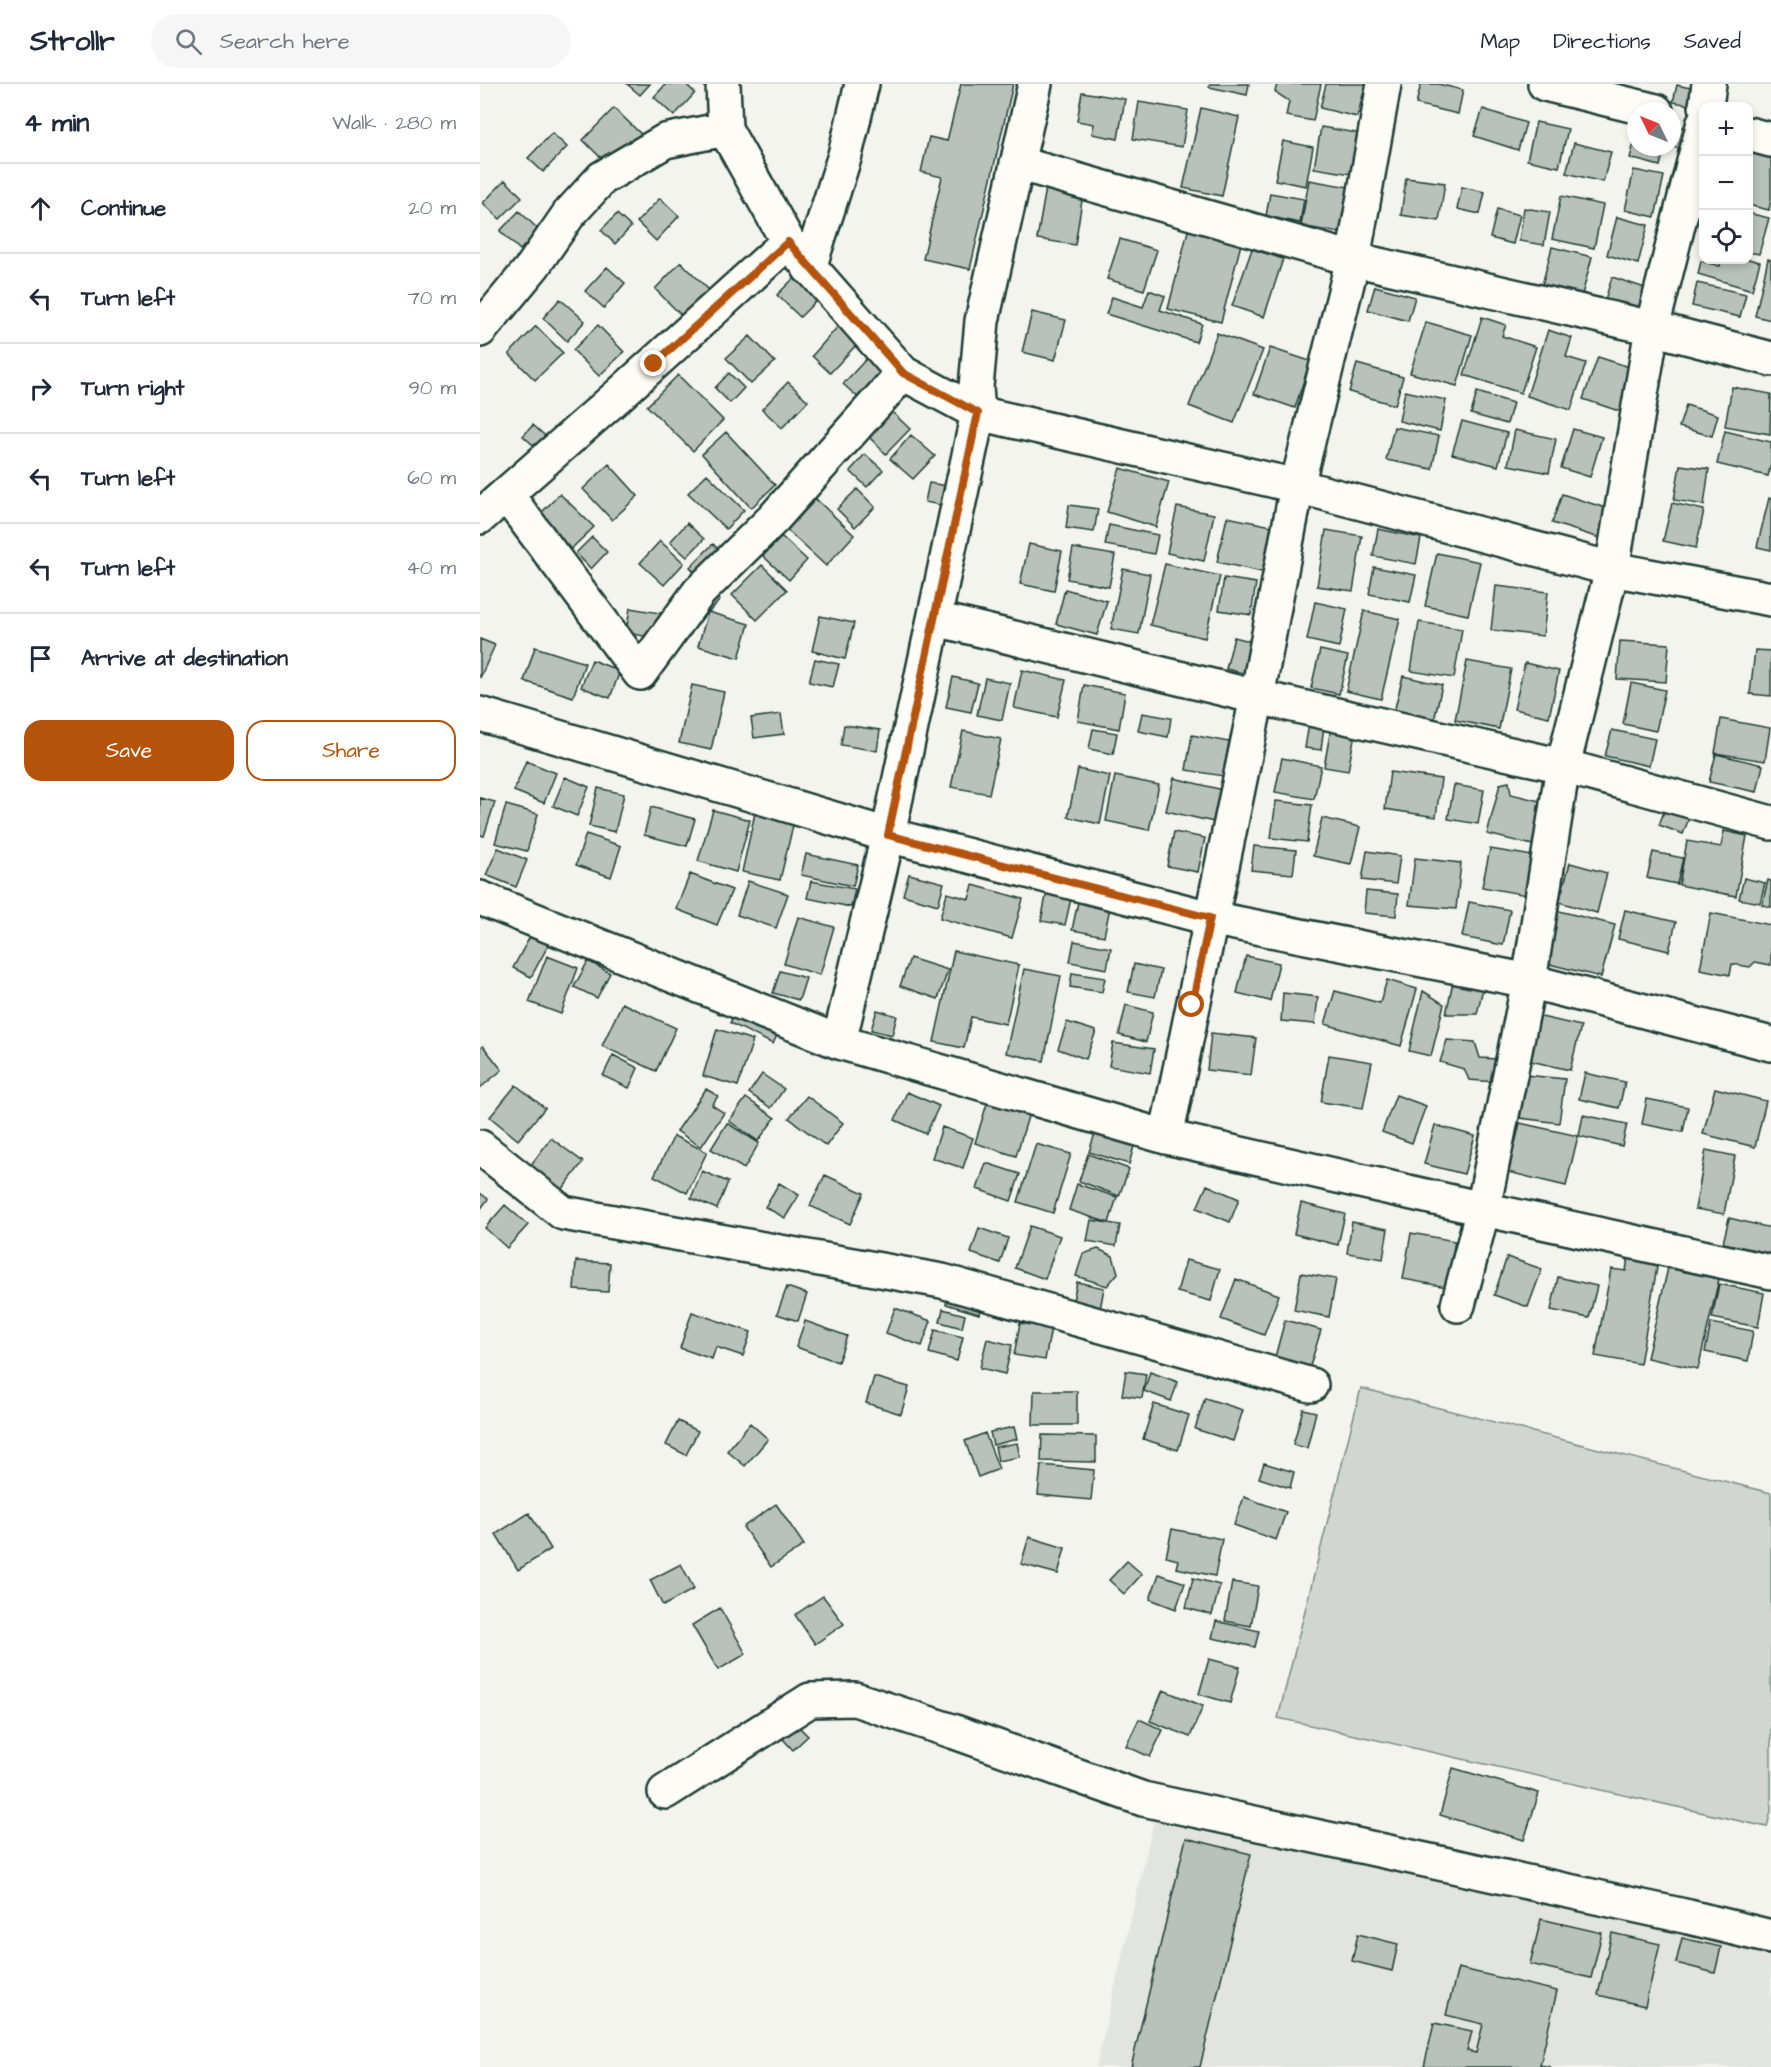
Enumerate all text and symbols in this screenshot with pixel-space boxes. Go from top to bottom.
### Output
search box [151,14,571,68]
text: Strollr [30,22,115,61]
icon: search [172,25,205,58]
text: Search here [220,26,350,57]
text: Map [1480,27,1520,56]
text: Directions [1553,27,1651,56]
text: Saved [1684,27,1741,56]
north arrow [1627,102,1681,156]
map controls [1699,102,1753,264]
button: + [1699,102,1753,156]
text: 4 min [24,105,89,141]
text: Walk · 280 m [332,109,456,137]
button: − [1699,156,1753,210]
icon: ahead [24,192,57,225]
text: Continue [81,193,166,224]
text: 20 m [408,194,456,222]
button: locate [1699,210,1753,264]
icon: left [24,282,57,315]
text: Turn left [81,283,175,314]
text: 70 m [408,284,456,312]
route end [640,350,666,376]
icon: right [24,372,57,405]
text: Turn right [81,373,184,404]
text: 90 m [408,374,456,402]
icon: left [24,462,57,495]
text: Turn left [81,463,175,494]
text: 60 m [407,464,456,492]
icon: left [24,552,57,585]
text: Turn left [81,553,175,584]
text: 40 m [406,554,456,582]
icon: arrive [24,642,57,675]
text: Arrive at destination [81,643,288,674]
button: Save [24,720,234,781]
button: Share [246,720,456,781]
route start [1178,991,1204,1017]

